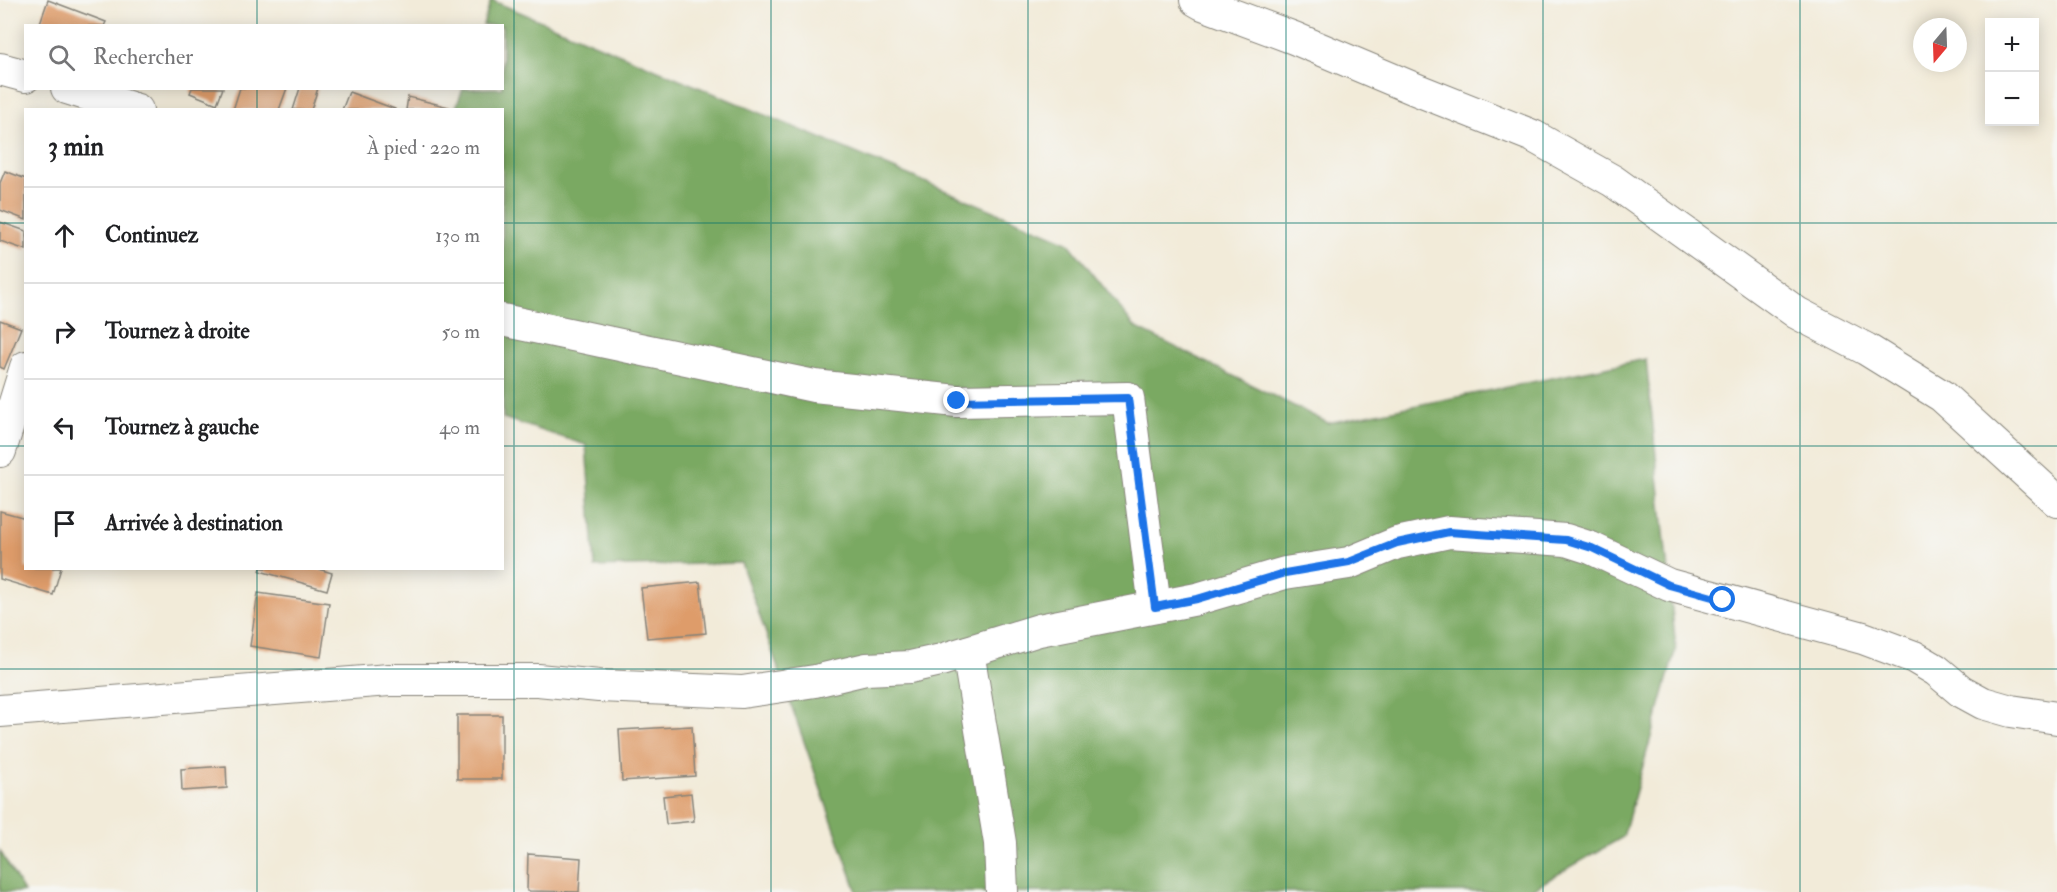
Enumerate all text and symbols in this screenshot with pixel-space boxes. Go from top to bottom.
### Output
north arrow [1913,18,1967,72]
map controls [1985,18,2039,126]
button: + [1985,18,2039,72]
search box [24,24,504,90]
icon: search [45,41,78,74]
text: Rechercher [93,43,193,71]
button: − [1985,72,2039,126]
text: 3 min [48,131,104,163]
text: À pied · 220 m [367,135,480,160]
icon: ahead [48,219,81,252]
text: Continuez [105,221,198,249]
text: 130 m [435,223,480,248]
icon: right [48,315,81,348]
text: Tournez à droite [105,317,250,345]
text: 50 m [441,319,480,344]
route end [943,387,969,413]
icon: left [48,411,81,444]
text: Tournez à gauche [105,413,259,441]
text: 40 m [439,415,480,440]
icon: arrive [48,507,81,540]
text: Arrivée à destination [105,509,283,537]
route start [1709,586,1735,612]

